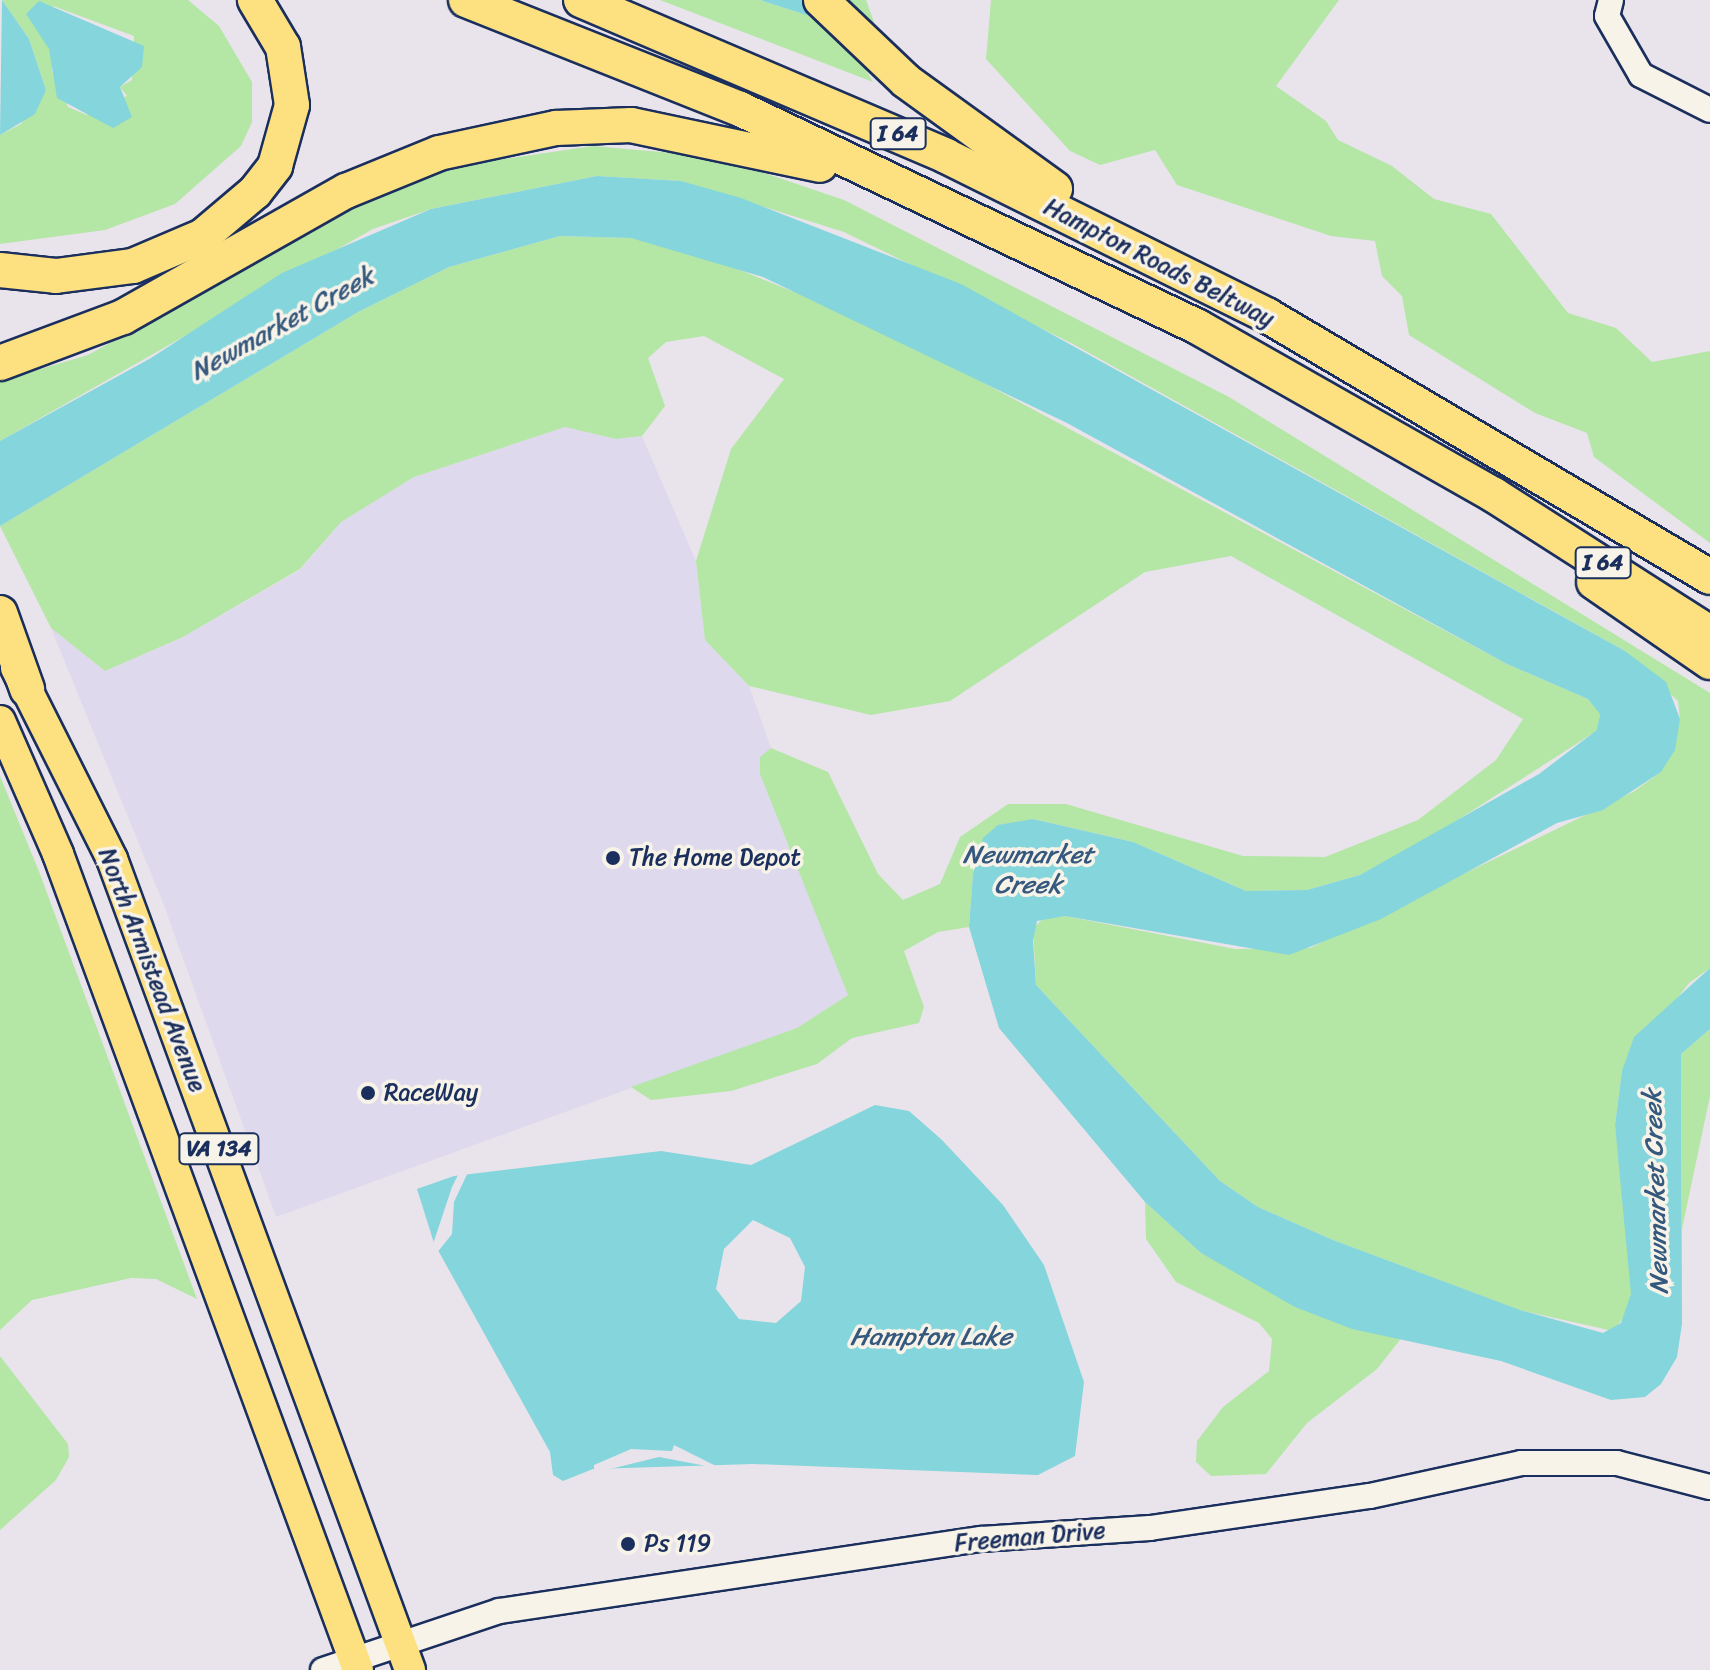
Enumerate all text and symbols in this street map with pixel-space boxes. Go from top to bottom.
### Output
road number: I 64 [868,116,928,152]
street label: Hampton Roads Beltway [1038,192,1280,334]
water label: Newmarket Creek [185,261,379,387]
road number: I 64 [1573,545,1633,581]
water label: Newmarket Creek [963,839,1093,900]
street label: North Armistead Avenue [92,844,212,1096]
place label: The Home Depot [629,844,802,872]
marker: The Home Depot [604,849,622,867]
place label: RaceWay [384,1079,478,1107]
marker: RaceWay [359,1084,377,1102]
water label: Newmarket Creek [1637,1089,1675,1295]
road number: VA 134 [177,1131,261,1167]
water label: Hampton Lake [850,1321,1012,1353]
street label: Freeman Drive [953,1516,1107,1558]
place label: Ps 119 [644,1530,711,1558]
marker: Ps 119 [619,1535,637,1553]

